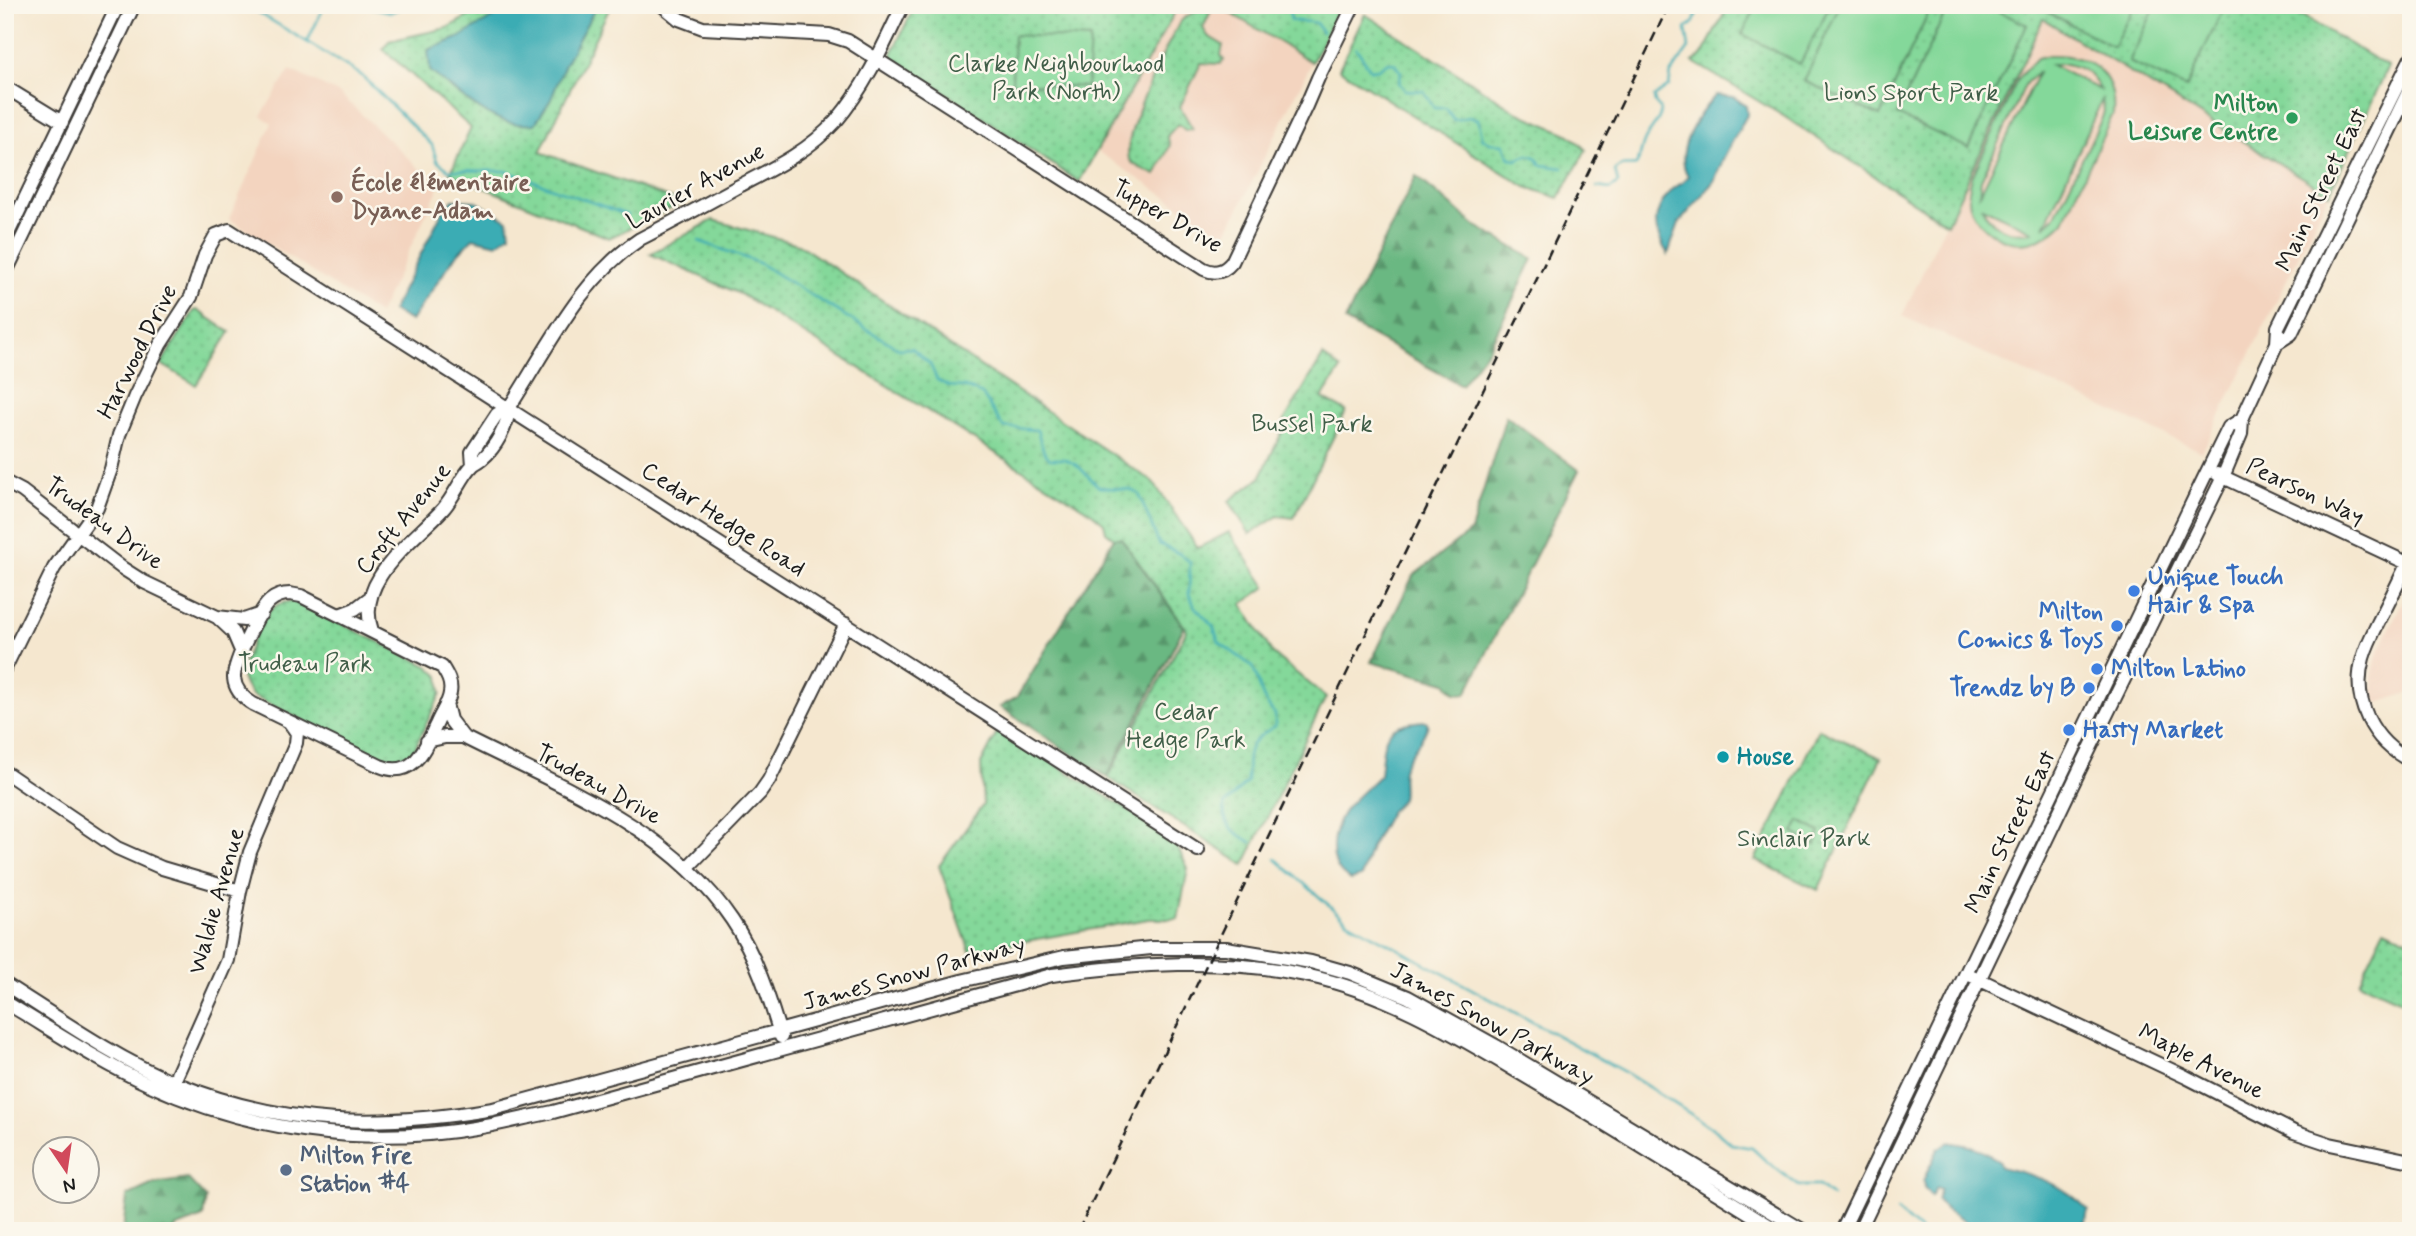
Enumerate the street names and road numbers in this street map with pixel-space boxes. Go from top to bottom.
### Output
street label: Main Street East [2269,103,2375,277]
street label: Laurier Avenue [621,136,771,238]
street label: Tupper Drive [1106,173,1228,261]
street label: Harwood Drive [91,279,185,425]
street label: Pearson Way [2241,451,2369,533]
street label: Cedar Hedge Road [634,455,811,586]
street label: Croft Avenue [349,456,459,581]
street label: Trudeau Drive [38,470,170,578]
street label: Trudeau Drive [529,738,667,832]
street label: Main Street East [1958,745,2064,919]
street label: Waldie Avenue [181,824,253,978]
street label: James Snow Parkway [799,929,1029,1019]
street label: James Snow Parkway [1384,955,1600,1093]
street label: Maple Avenue [2133,1017,2269,1107]

